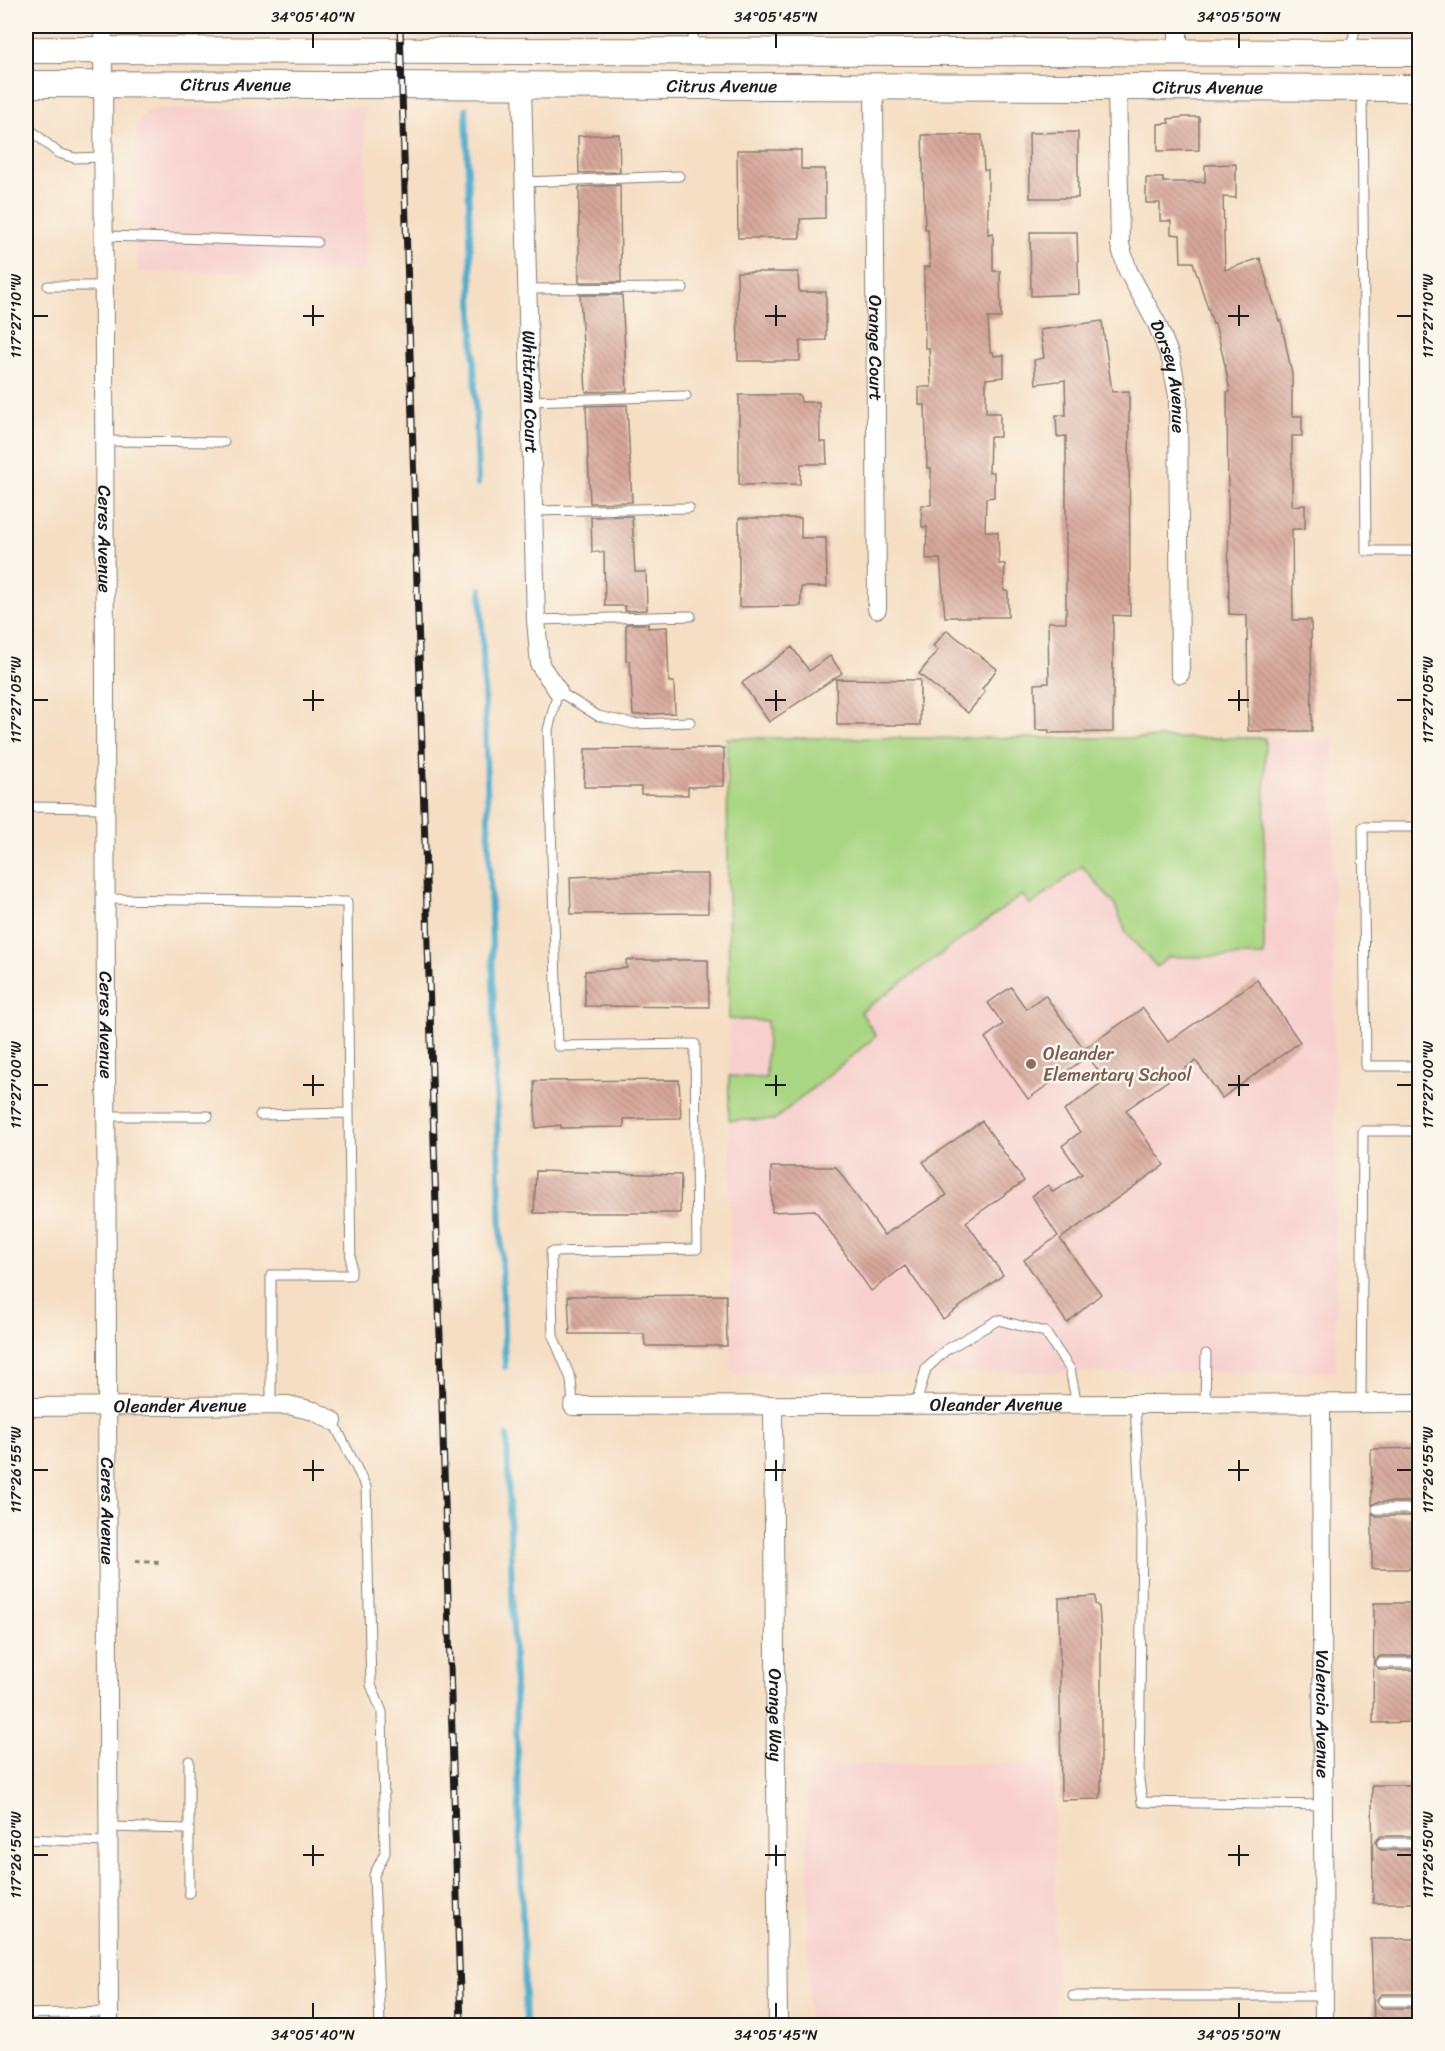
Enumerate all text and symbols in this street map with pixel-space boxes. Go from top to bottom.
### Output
text: 34°05'40"N [271,4,355,30]
text: 34°05'45"N [734,4,818,30]
text: 34°05'50"N [1197,4,1281,30]
street label: Citrus Avenue [181,68,291,101]
street label: Citrus Avenue [667,70,777,102]
street label: Citrus Avenue [1153,71,1263,104]
text: 117°27'10"W [3,273,29,358]
text: 117°27'10"W [1415,273,1441,358]
street label: Orange Court [859,295,892,401]
street label: Dorsey Avenue [1141,315,1194,433]
street label: Whittram Court [512,330,548,454]
street label: Ceres Avenue [88,485,121,593]
text: 117°27'05"W [3,656,29,744]
text: 117°27'05"W [1415,656,1441,744]
street label: Ceres Avenue [90,971,122,1079]
place label: Oleander Elementary School [1043,1038,1192,1091]
text: 117°27'00"W [3,1041,29,1129]
text: 117°27'00"W [1415,1041,1441,1129]
marker: Oleander Elementary School [1024,1057,1038,1071]
street label: Oleander Avenue [930,1388,1063,1421]
street label: Oleander Avenue [114,1389,247,1422]
text: 117°26'55"W [3,1426,29,1513]
text: 117°26'55"W [1415,1426,1441,1513]
street label: Ceres Avenue [91,1457,124,1565]
street label: Valencia Avenue [1306,1650,1339,1778]
street label: Orange Way [759,1668,792,1762]
text: 117°26'50"W [3,1811,29,1899]
text: 117°26'50"W [1415,1811,1441,1899]
text: 34°05'40"N [271,2022,355,2048]
text: 34°05'45"N [734,2022,818,2048]
text: 34°05'50"N [1197,2022,1281,2048]

